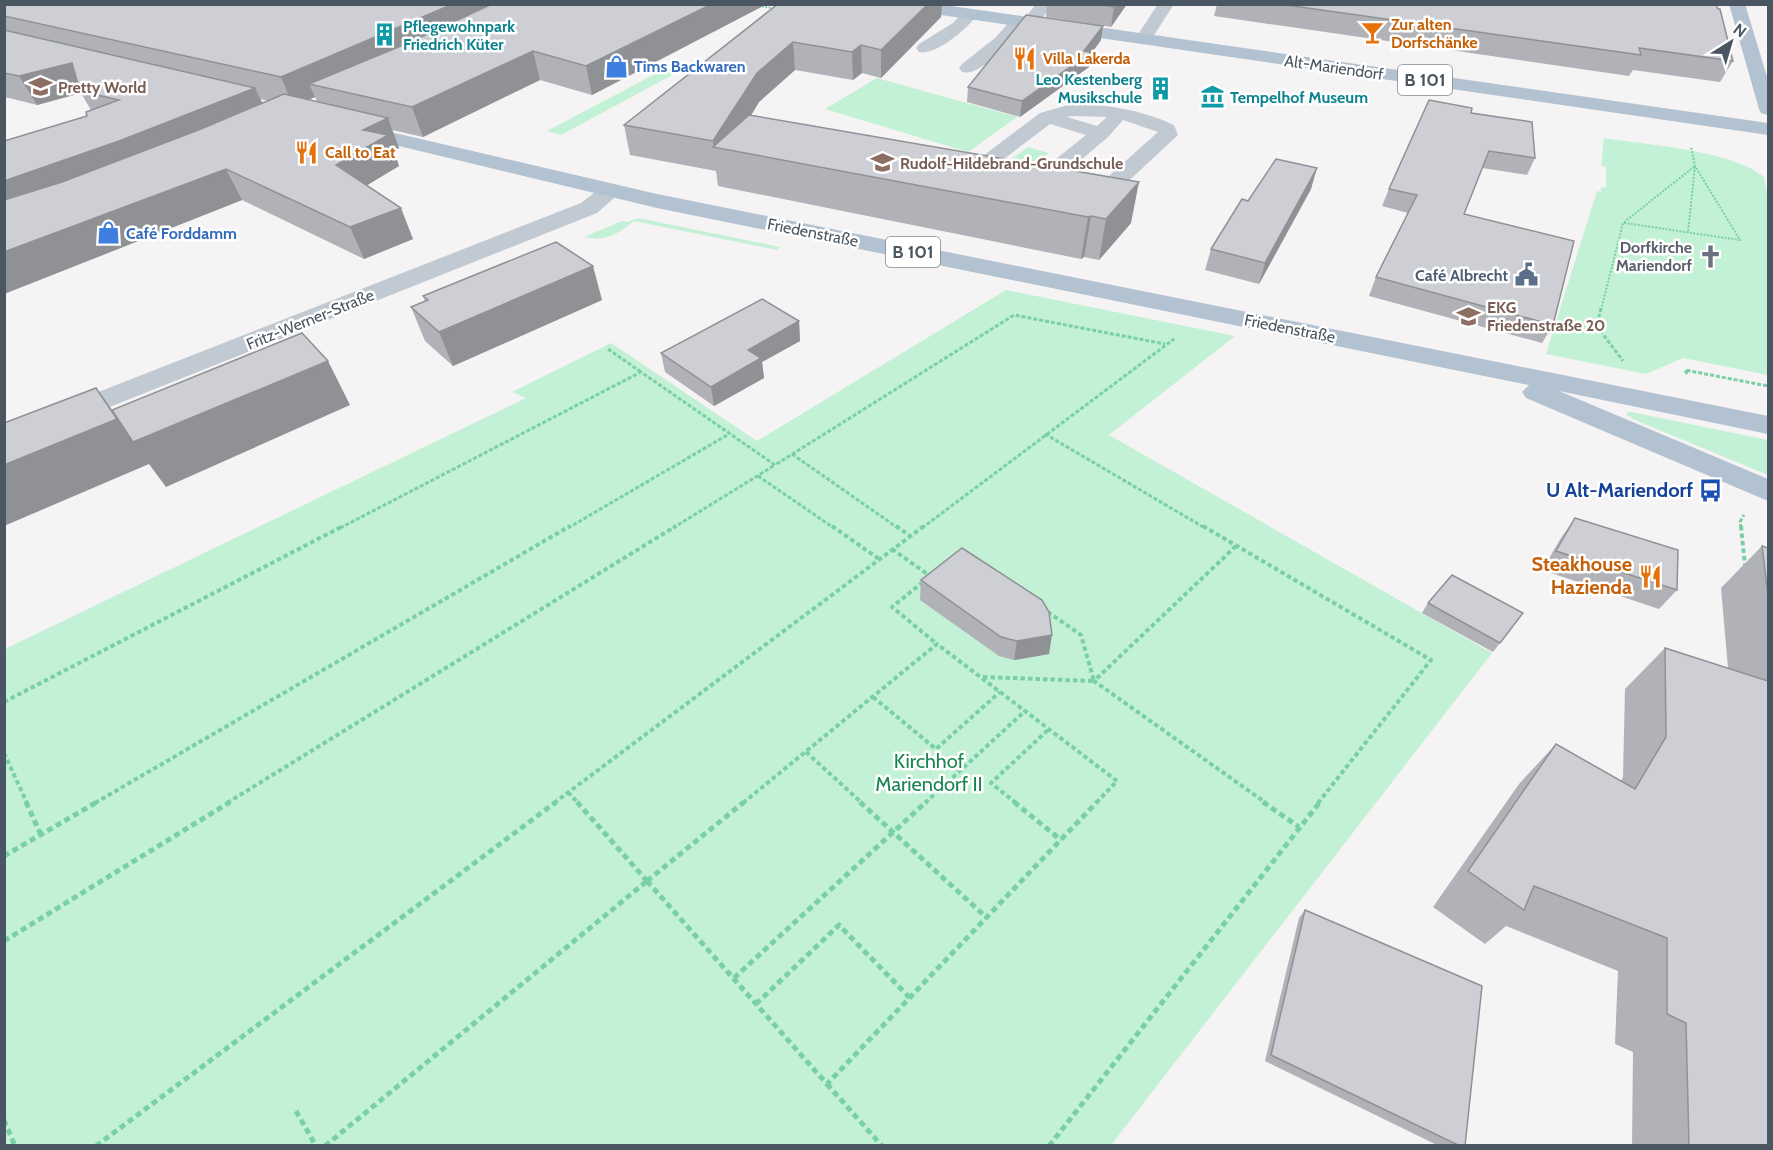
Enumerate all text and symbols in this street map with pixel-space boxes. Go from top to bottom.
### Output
north arrow [1701,12,1761,72]
place label: Zur alten Dorfschänke [1391,15,1478,52]
place label: Pflegewohnpark Friedrich Küter [403,17,515,54]
text: N [1729,19,1750,41]
bar icon: Zur alten Dorfschänke [1360,20,1386,46]
building icon: Pflegewohnpark Friedrich Küter [372,22,398,48]
restaurant icon: Villa Lakerda [1012,45,1038,71]
place label: Villa Lakerda [1043,49,1131,68]
street label: Alt-Mariendorf [1283,51,1385,84]
shop icon: Tims Backwaren [603,53,629,79]
place label: Tims Backwaren [634,57,746,76]
road number: B 101 [1398,65,1452,95]
place label: Leo Kestenberg Musikschule [1035,70,1142,107]
school or university icon: Pretty World [27,74,53,100]
building icon: Leo Kestenberg Musikschule [1147,75,1173,101]
place label: Pretty World [58,78,146,97]
museum icon: Tempelhof Museum [1199,84,1225,110]
place label: Tempelhof Museum [1230,88,1368,107]
restaurant icon: Call to Eat [294,139,320,165]
place label: Call to Eat [325,143,396,162]
school or university icon: Rudolf-Hildebrand-Grundschule [869,150,895,176]
place label: Rudolf-Hildebrand-Grundschule [900,154,1123,173]
street label: Friedenstraße [766,214,860,251]
shop icon: Café Forddamm [95,220,121,246]
place label: Café Forddamm [126,224,237,243]
road number: B 101 [886,237,940,267]
place label: Dorfkirche Mariendorf [1616,238,1693,275]
church icon: Dorfkirche Mariendorf [1697,243,1723,269]
public building icon: Café Albrecht [1513,262,1539,288]
place label: Café Albrecht [1415,266,1508,285]
street label: Fritz-Werner-Straße [244,285,377,354]
place label: EKG Friedenstraße 20 [1487,298,1605,335]
school or university icon: EKG Friedenstraße 20 [1456,303,1482,329]
street label: Friedenstraße [1243,310,1337,347]
bus stop icon: U Alt-Mariendorf [1698,477,1724,503]
place label: U Alt-Mariendorf [1546,478,1693,502]
place label: Steakhouse Hazienda [1532,552,1632,599]
restaurant icon: Steakhouse Hazienda [1637,563,1663,589]
park label: Kirchhof Mariendorf II [875,749,983,796]

